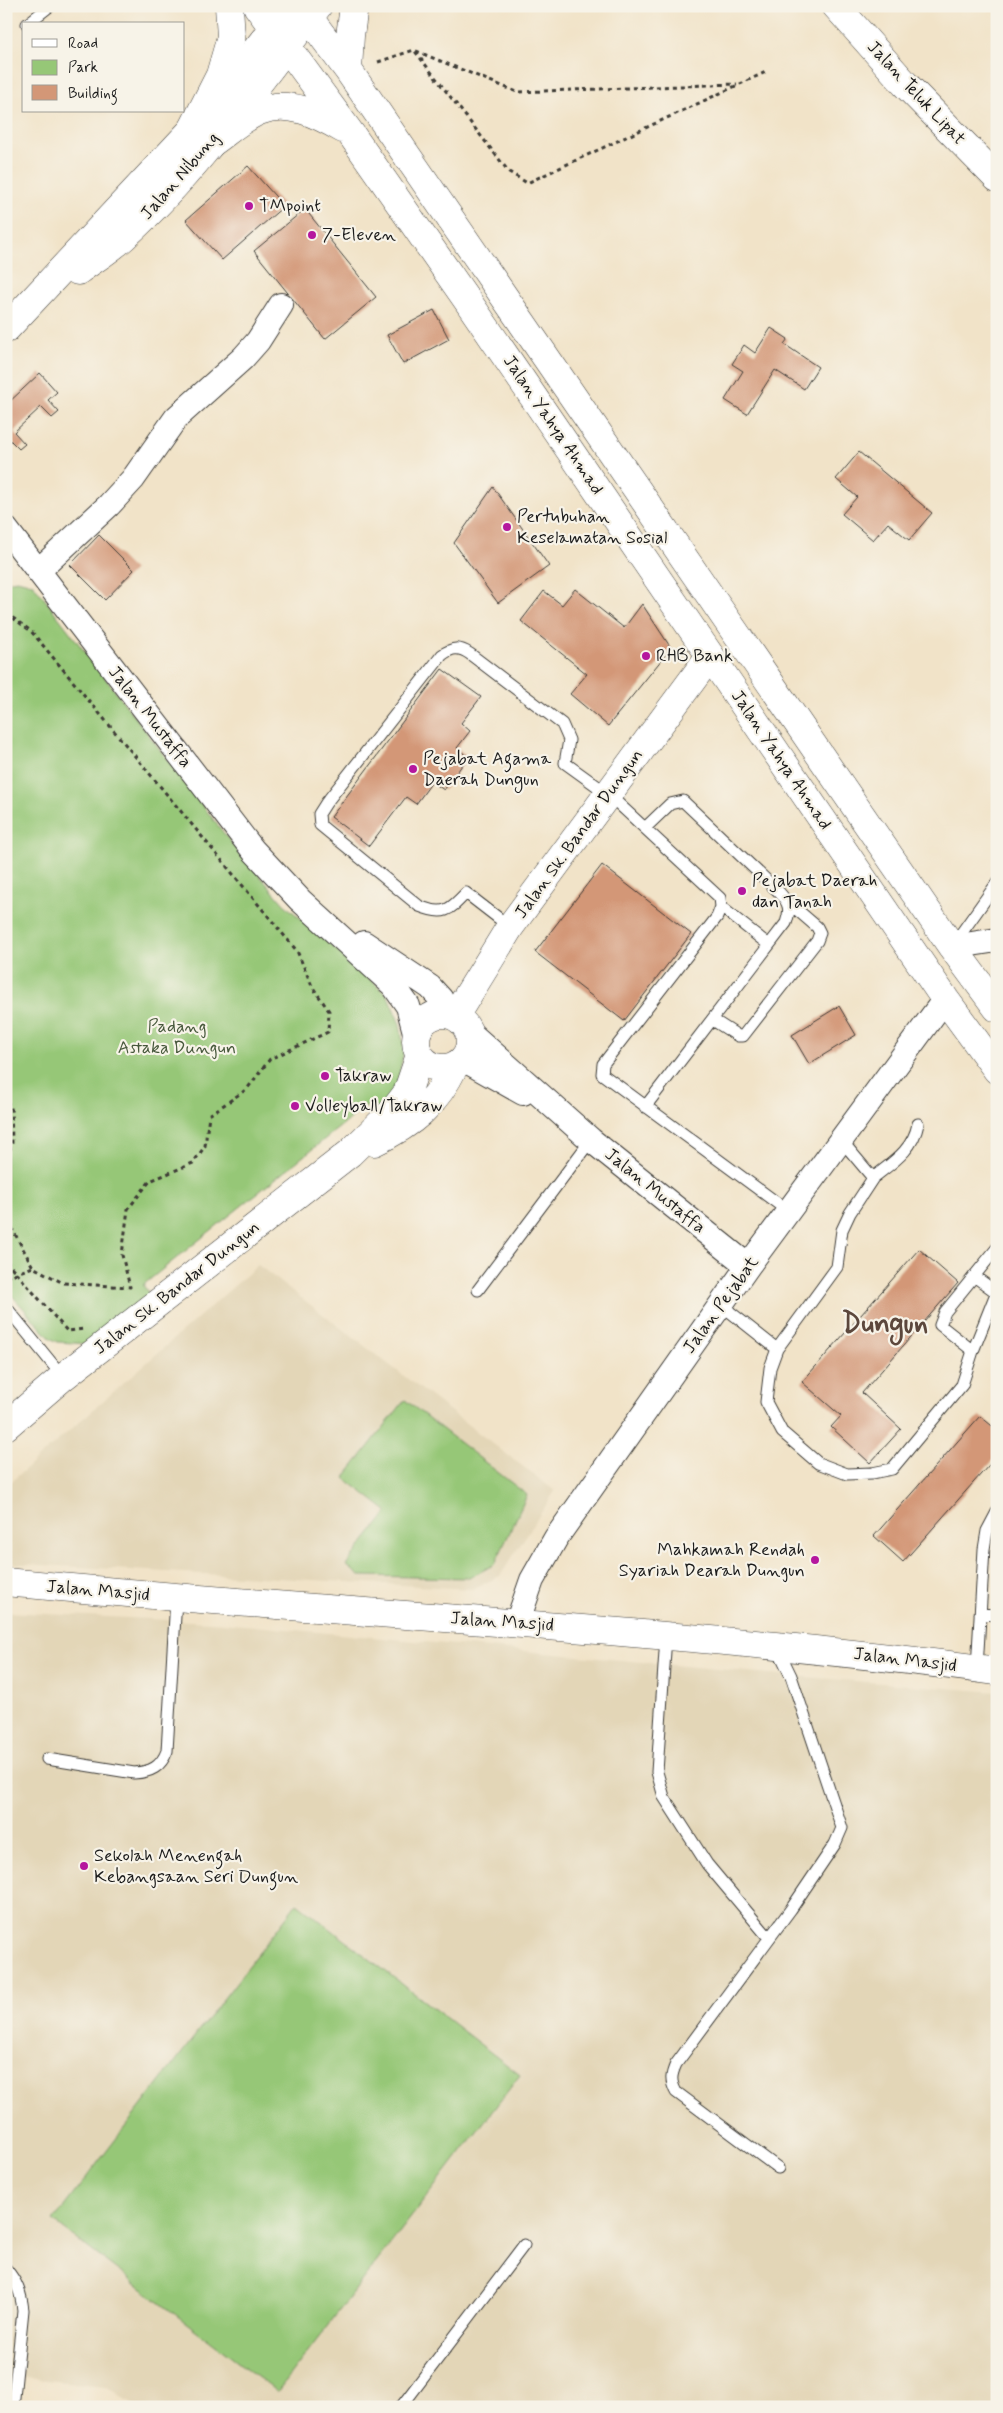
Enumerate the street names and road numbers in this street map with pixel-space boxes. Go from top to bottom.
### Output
street label: Jalan Teluk Lipat [861,36,971,150]
street label: Jalan Nibung [135,127,225,225]
street label: Jalan Yahya Ahmad [497,350,609,500]
street label: Jalan Mustaffa [103,661,197,773]
street label: Jalan Yahya Ahmad [725,685,837,835]
street label: Jalan Sk. Bandar Dungun [509,744,649,924]
street label: Jalan Mustaffa [600,1143,710,1239]
street label: Jalan Sk. Bandar Dungun [89,1216,265,1360]
street label: Jalan Pejabat [678,1251,765,1359]
street label: Jalan Masjid [45,1575,151,1607]
street label: Jalan Masjid [449,1606,555,1638]
street label: Jalan Masjid [852,1642,958,1678]

